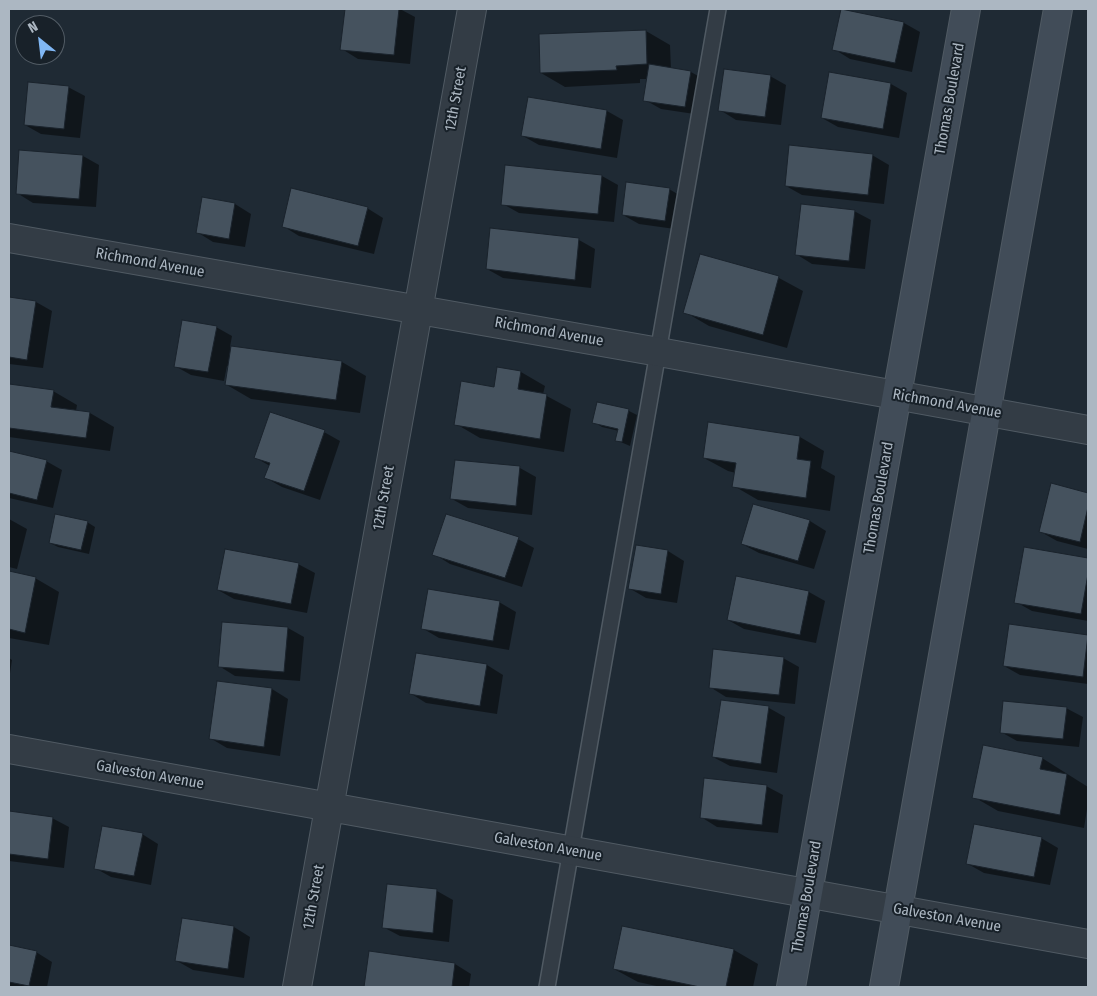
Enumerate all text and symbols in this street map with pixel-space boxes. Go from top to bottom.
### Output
north arrow [15,15,65,65]
text: N [25,18,41,37]
street label: Thomas Boulevard [931,42,969,156]
street label: 12th Street [441,65,471,133]
street label: Richmond Avenue [94,245,206,281]
street label: Richmond Avenue [493,314,605,350]
street label: Richmond Avenue [891,386,1003,422]
street label: Thomas Boulevard [860,441,898,555]
street label: 12th Street [369,464,399,532]
street label: Galveston Avenue [95,757,205,793]
street label: Galveston Avenue [493,829,603,865]
street label: Thomas Boulevard [788,840,826,954]
street label: 12th Street [299,863,329,931]
street label: Galveston Avenue [892,900,1002,936]

